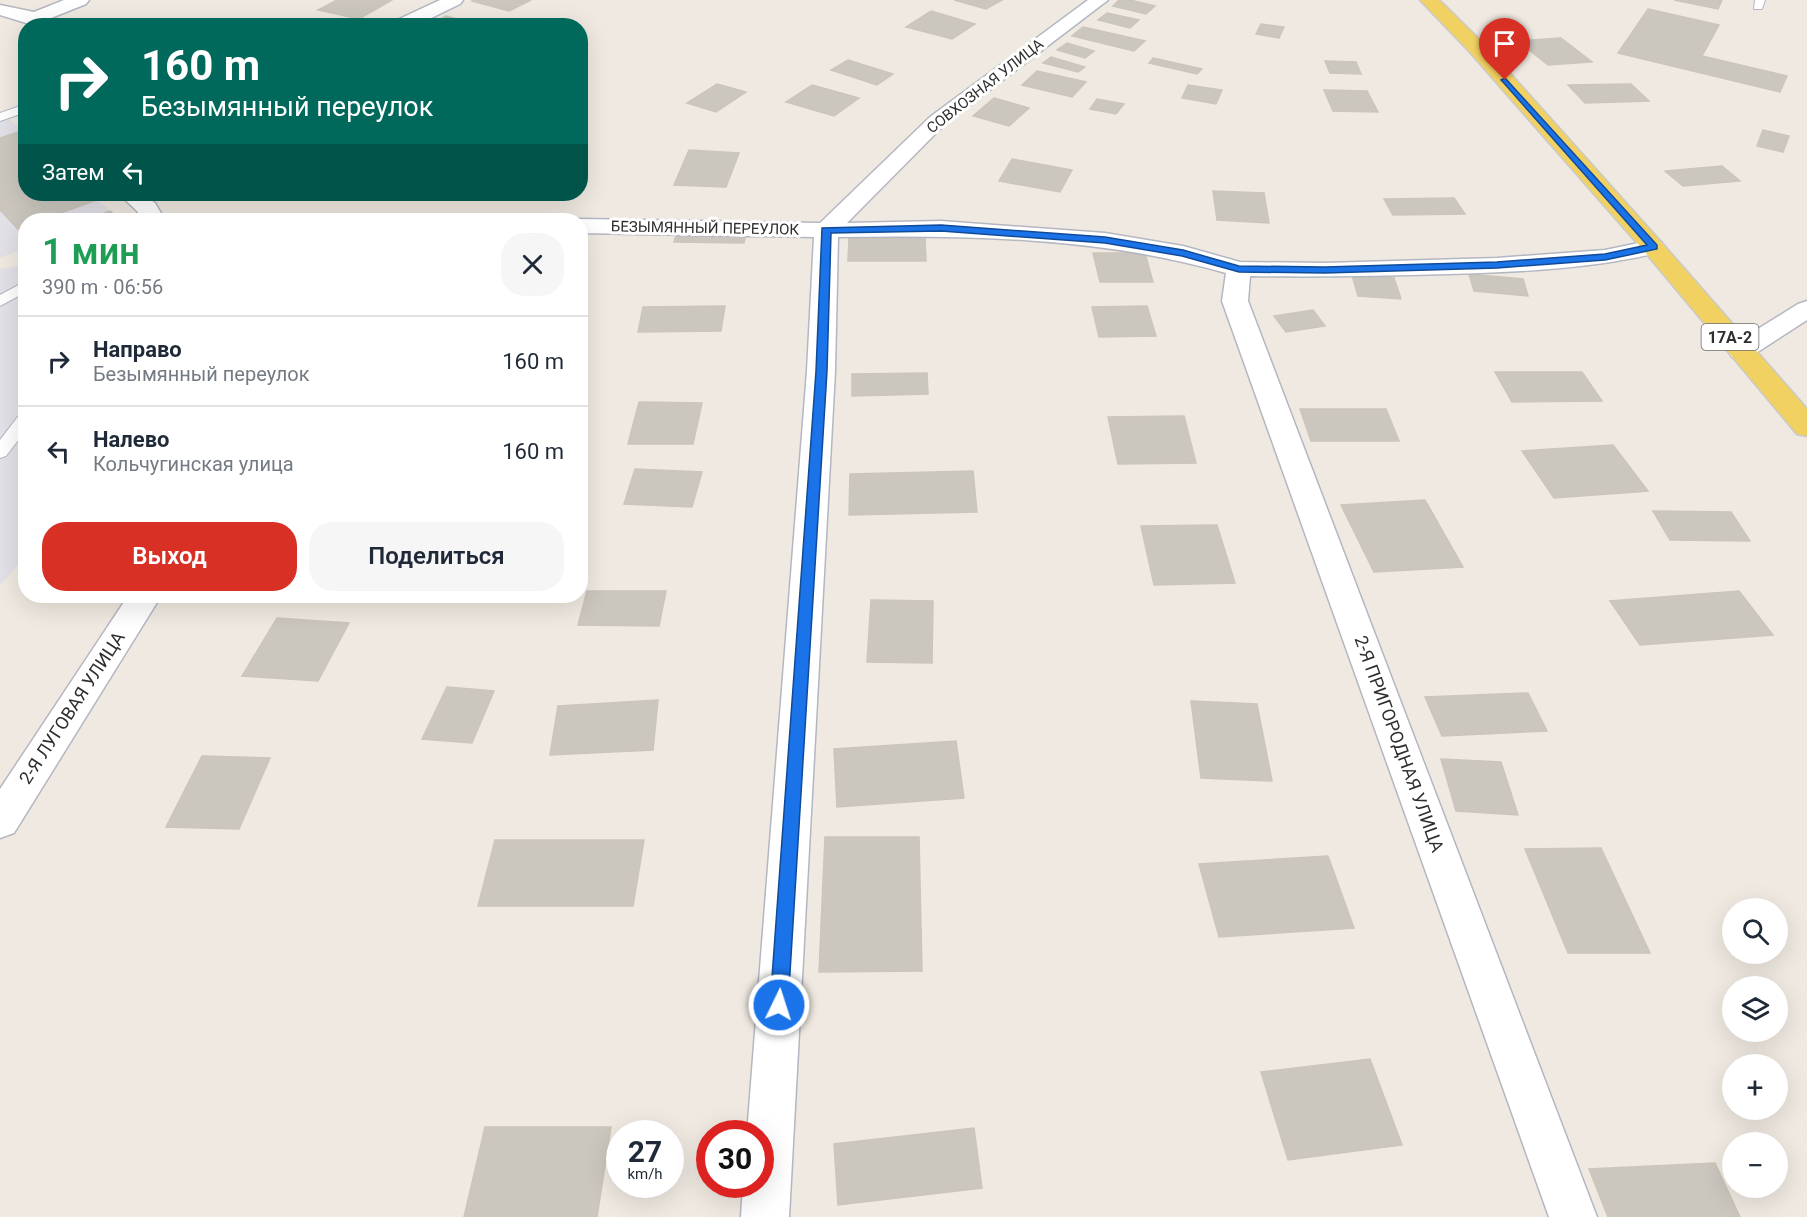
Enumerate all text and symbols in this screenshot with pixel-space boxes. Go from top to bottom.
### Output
pin [1479,18,1530,80]
icon: arrive [1488,27,1521,60]
street label: СОВХОЗНАЯ УЛИЦА [923,35,1047,137]
text: 160 m [141,41,260,90]
icon: right [42,42,120,120]
text: Безымянный переулок [141,91,433,123]
icon: left [117,156,150,189]
text: Затем [42,160,105,185]
street label: БЕЗЫМЯННЫЙ ПЕРЕУЛОК [611,217,800,239]
text: 1 мин [42,231,140,273]
button: close [501,233,564,296]
text: 390 m · 06:56 [42,275,163,299]
road number: 17А-2 [1702,324,1758,350]
text: Направо [93,337,182,362]
icon: right [42,345,75,378]
text: 160 m [502,349,564,374]
text: Безымянный переулок [93,362,310,386]
text: Налево [93,427,170,452]
icon: left [42,435,75,468]
text: 160 m [502,439,564,464]
text: Кольчугинская улица [93,452,294,476]
button: Выход [42,522,297,591]
button: Поделиться [309,522,564,591]
street label: 2-Я ЛУГОВАЯ УЛИЦА [14,627,129,788]
street label: 2-Я ПРИГОРОДНАЯ УЛИЦА [1350,633,1449,855]
map controls [1722,898,1788,1198]
button: search [1722,898,1788,964]
position arrow [747,973,811,1037]
button: layers [1722,976,1788,1042]
button: + [1722,1054,1788,1120]
speed limit sign: 30 [696,1120,774,1198]
button: − [1722,1132,1788,1198]
text: 27 [628,1134,662,1169]
text: km/h [627,1165,663,1183]

